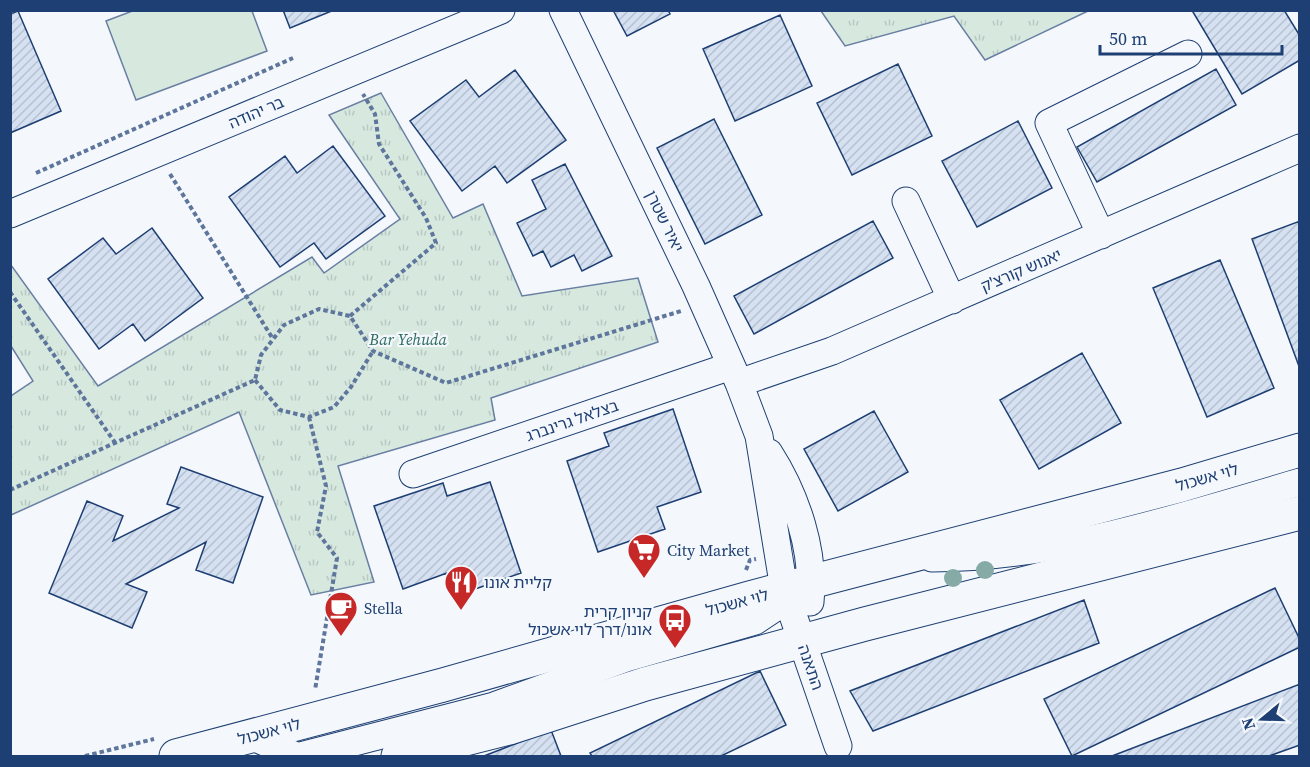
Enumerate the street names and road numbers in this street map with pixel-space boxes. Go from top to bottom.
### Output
street label: בר יהודה [225,90,287,134]
street label: יאיר שטרן [641,186,689,256]
street label: יאנוש קורצ'ק [977,243,1065,297]
street label: בצלאל גרינברג [523,394,621,446]
street label: לוי אשכול [1173,458,1241,496]
street label: לוי אשכול [703,583,771,621]
street label: התאנה [793,641,829,693]
street label: לוי אשכול [235,712,303,750]

